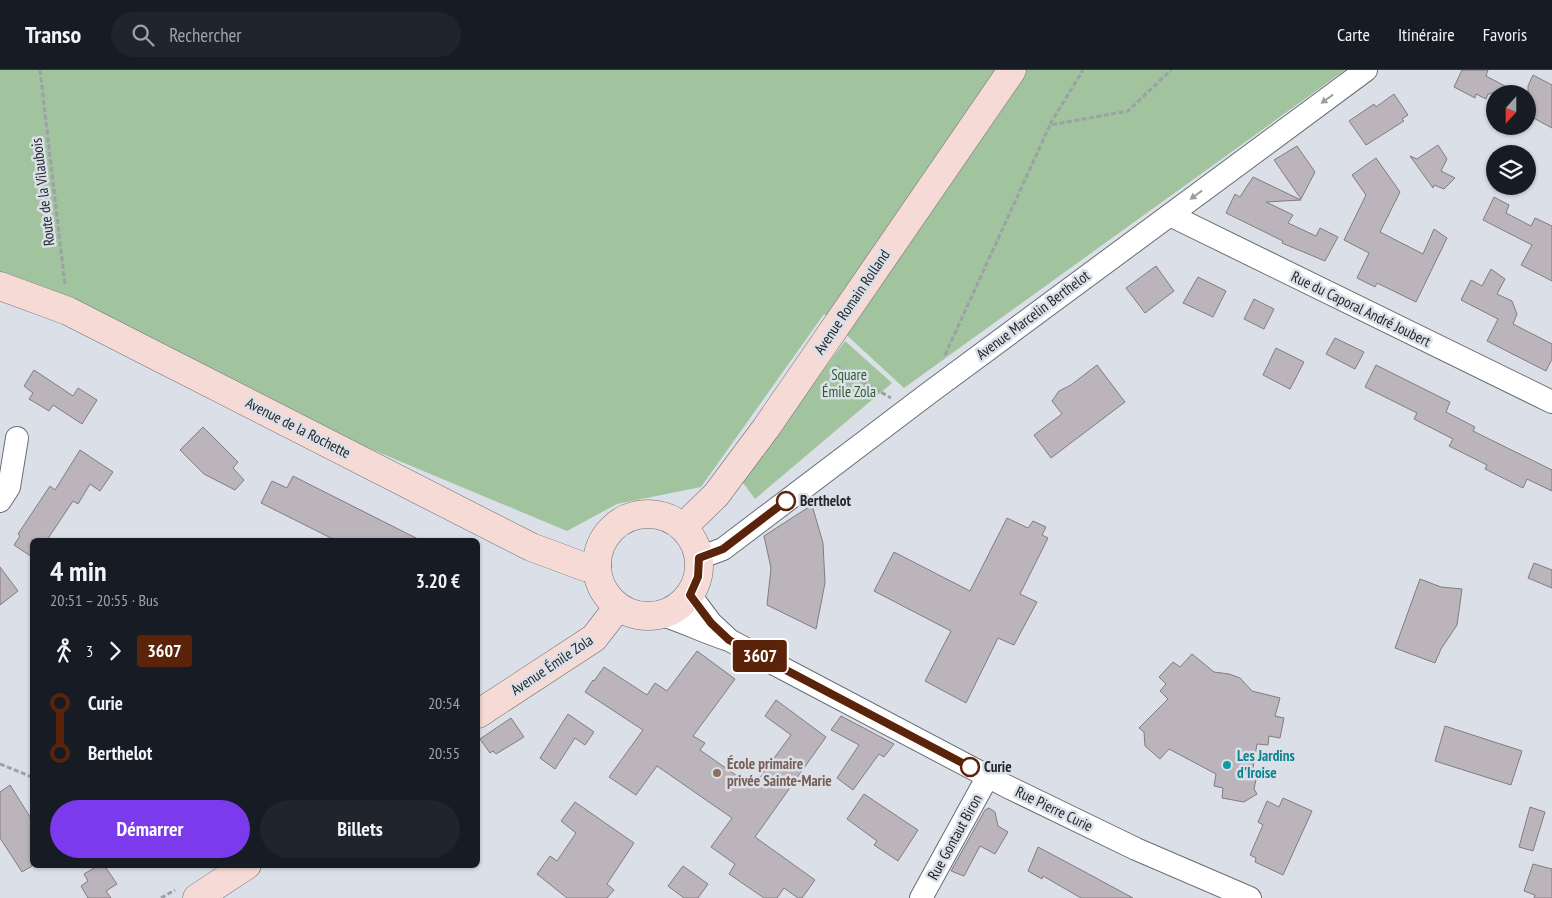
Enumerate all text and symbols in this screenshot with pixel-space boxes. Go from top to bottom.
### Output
search box [111,12,461,57]
text: Transo [25,19,81,50]
icon: search [129,21,157,49]
text: Rechercher [169,23,242,47]
text: Carte [1337,23,1370,46]
text: Itinéraire [1398,23,1455,46]
text: Favoris [1483,23,1527,46]
north arrow [1486,85,1536,135]
map controls [1486,85,1536,195]
one-way arrow [1320,94,1334,104]
street label: Route de la Vilaubois [26,137,59,247]
button: layers [1486,145,1536,195]
one-way arrow [1190,190,1203,201]
street label: Avenue Romain Rolland [810,246,894,358]
street label: Avenue Marcelin Berthelot [972,266,1093,364]
street label: Rue du Caporal André Joubert [1288,266,1434,351]
park label: Square Émile Zola [822,365,876,401]
street label: Avenue de la Rochette [243,393,354,462]
marker: Berthelot [776,491,796,511]
place label: Berthelot [800,491,851,510]
text: 4 min [50,552,107,589]
text: 3.20 € [416,569,460,593]
text: 20:51 – 20:55 · Bus [50,590,158,610]
street label: Avenue Émile Zola [507,630,596,699]
icon: walk [50,637,78,665]
icon: forward [101,637,129,665]
text: 3607 [147,639,182,662]
line badge: 3607 [725,640,795,672]
text: 3 [86,641,93,661]
text: 3607 [743,644,777,667]
text: Curie [88,691,123,715]
text: 20:54 [428,693,460,713]
text: Berthelot [88,741,152,765]
text: 20:55 [428,743,460,763]
place label: Les Jardins d'Iroise [1237,746,1295,782]
place label: École primaire privée Sainte-Marie [727,754,832,790]
marker: Curie [960,757,980,777]
place label: Curie [984,757,1012,776]
marker: Les Jardins d'Iroise [1221,759,1233,771]
marker: École primaire privée Sainte-Marie [711,767,723,779]
street label: Rue Pierre Curie [1012,782,1096,835]
street label: Rue Gontaut Biron [923,791,986,883]
button: Démarrer [50,800,250,858]
button: Billets [260,800,460,858]

